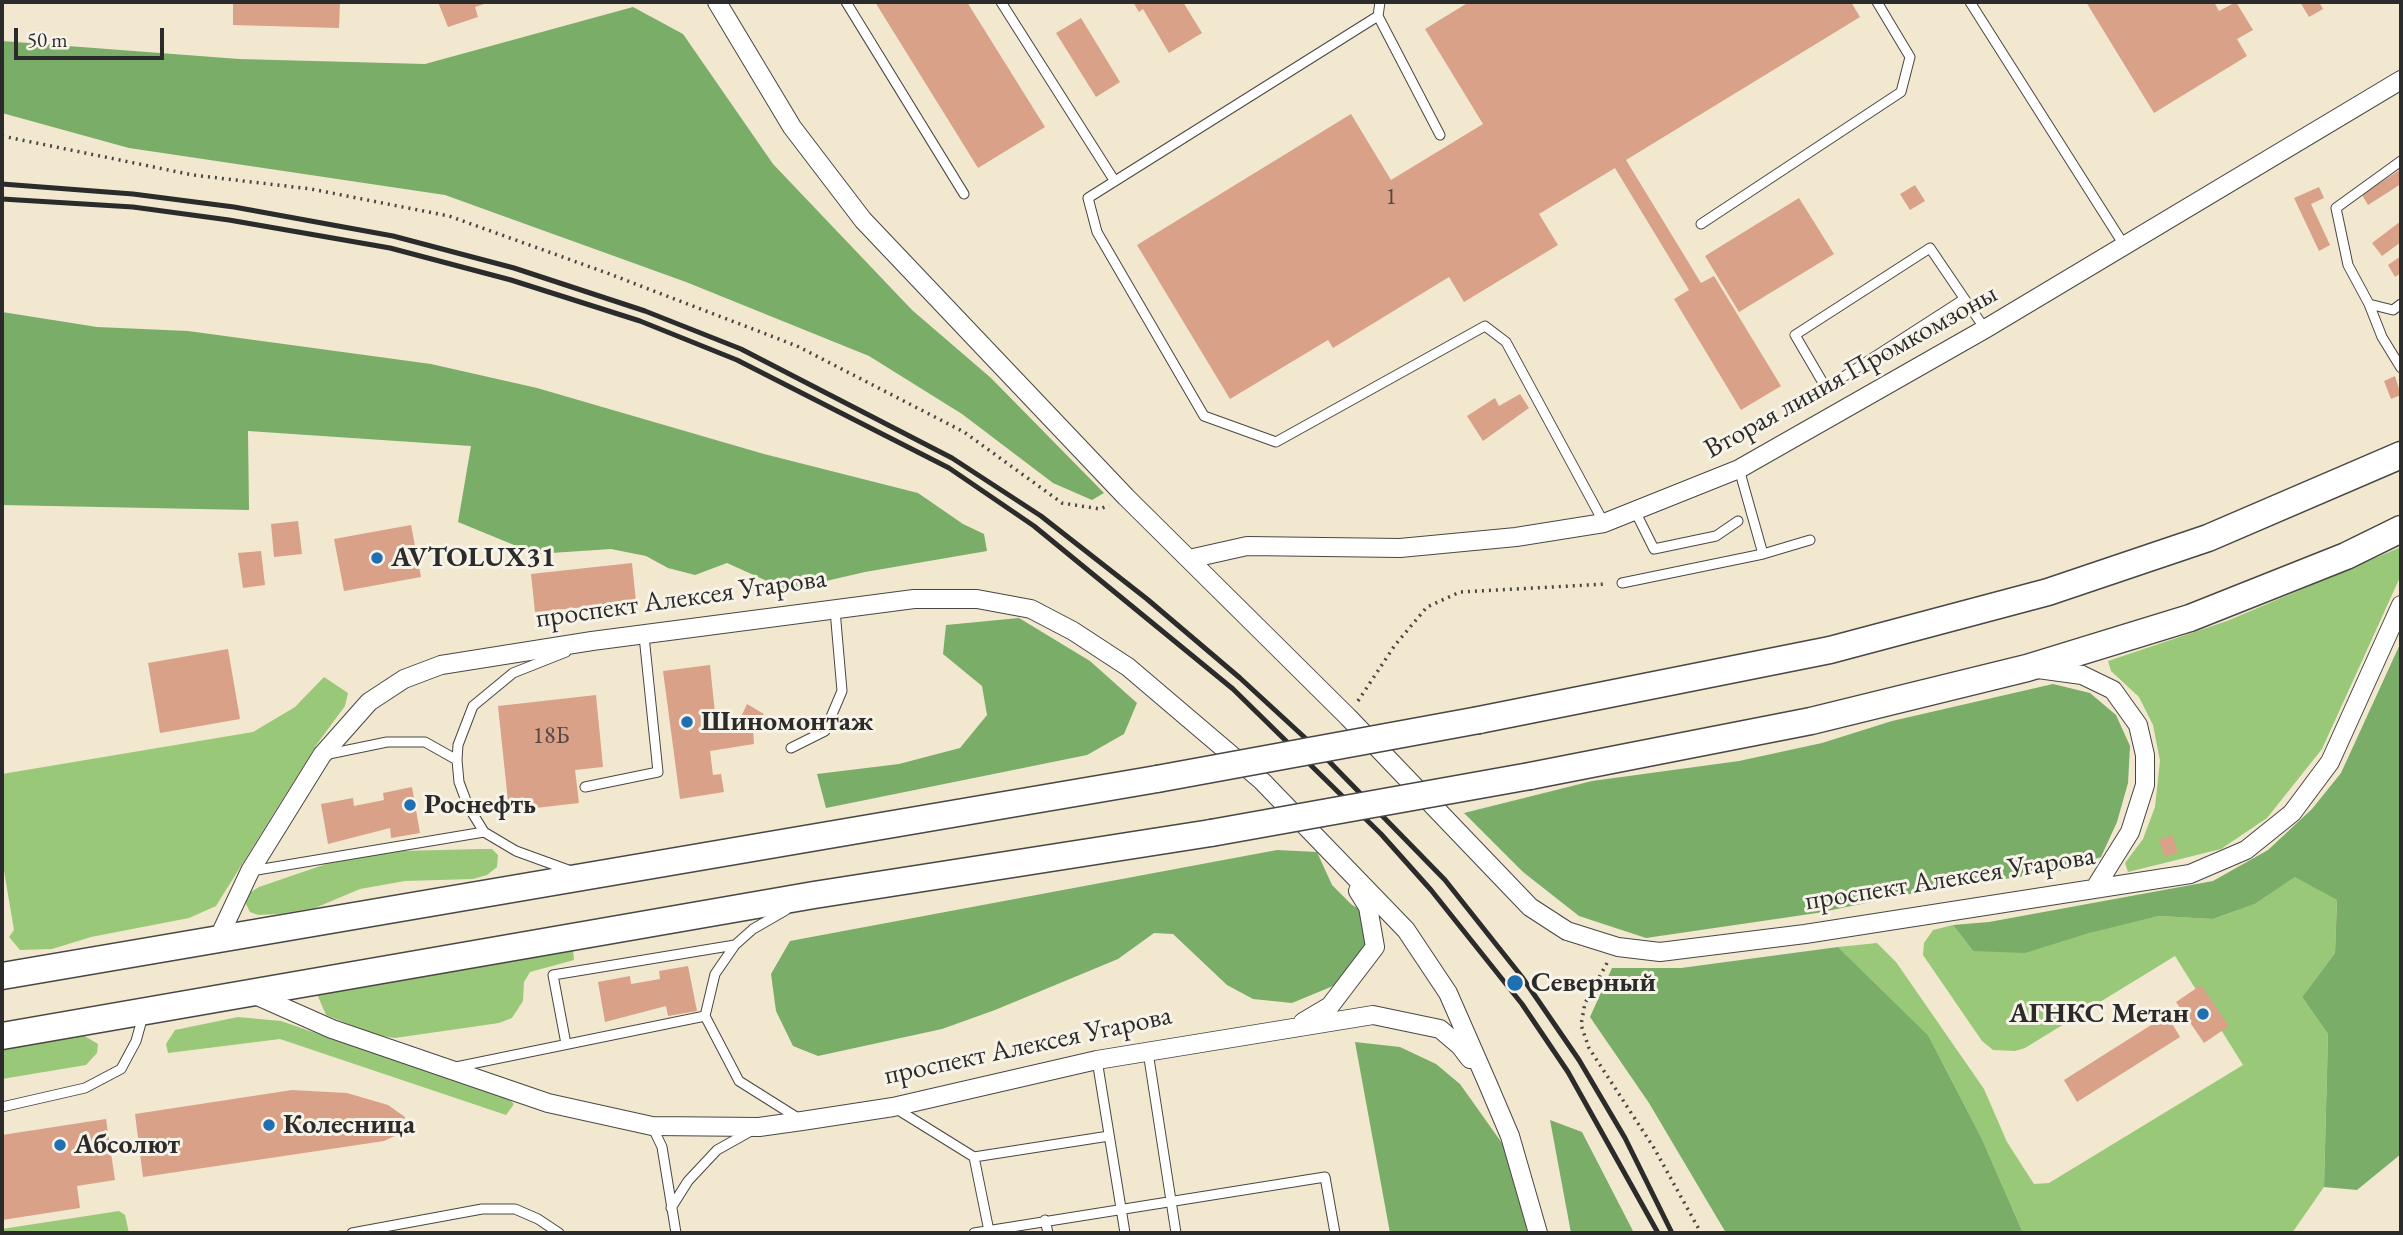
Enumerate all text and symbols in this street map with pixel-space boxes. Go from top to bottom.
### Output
scale bar [18,14,168,58]
text: 50 m [27,26,68,53]
house number: 1 [1385,183,1397,211]
street label: Вторая линия Промкомзоны [1699,277,2003,467]
place label: AVTOLUX31 [391,541,556,575]
marker: AVTOLUX31 [369,550,385,566]
street label: проспект Алексея Угарова [533,562,829,636]
place label: Шиномонтаж [701,705,873,739]
marker: Шиномонтаж [679,714,695,730]
house number: 18Б [532,722,570,750]
place label: Роснефть [424,788,536,822]
marker: Роснефть [402,797,418,813]
street label: проспект Алексея Угарова [1803,839,2097,919]
place label: Северный [1531,966,1656,1000]
marker: Северный [1505,973,1525,993]
place label: АГНКС Метан [2009,997,2189,1031]
street label: проспект Алексея Угарова [881,999,1175,1093]
marker: АГНКС Метан [2195,1006,2211,1022]
place label: Колесница [283,1108,415,1142]
marker: Колесница [261,1117,277,1133]
place label: Абсолют [74,1128,180,1162]
marker: Абсолют [52,1137,68,1153]

